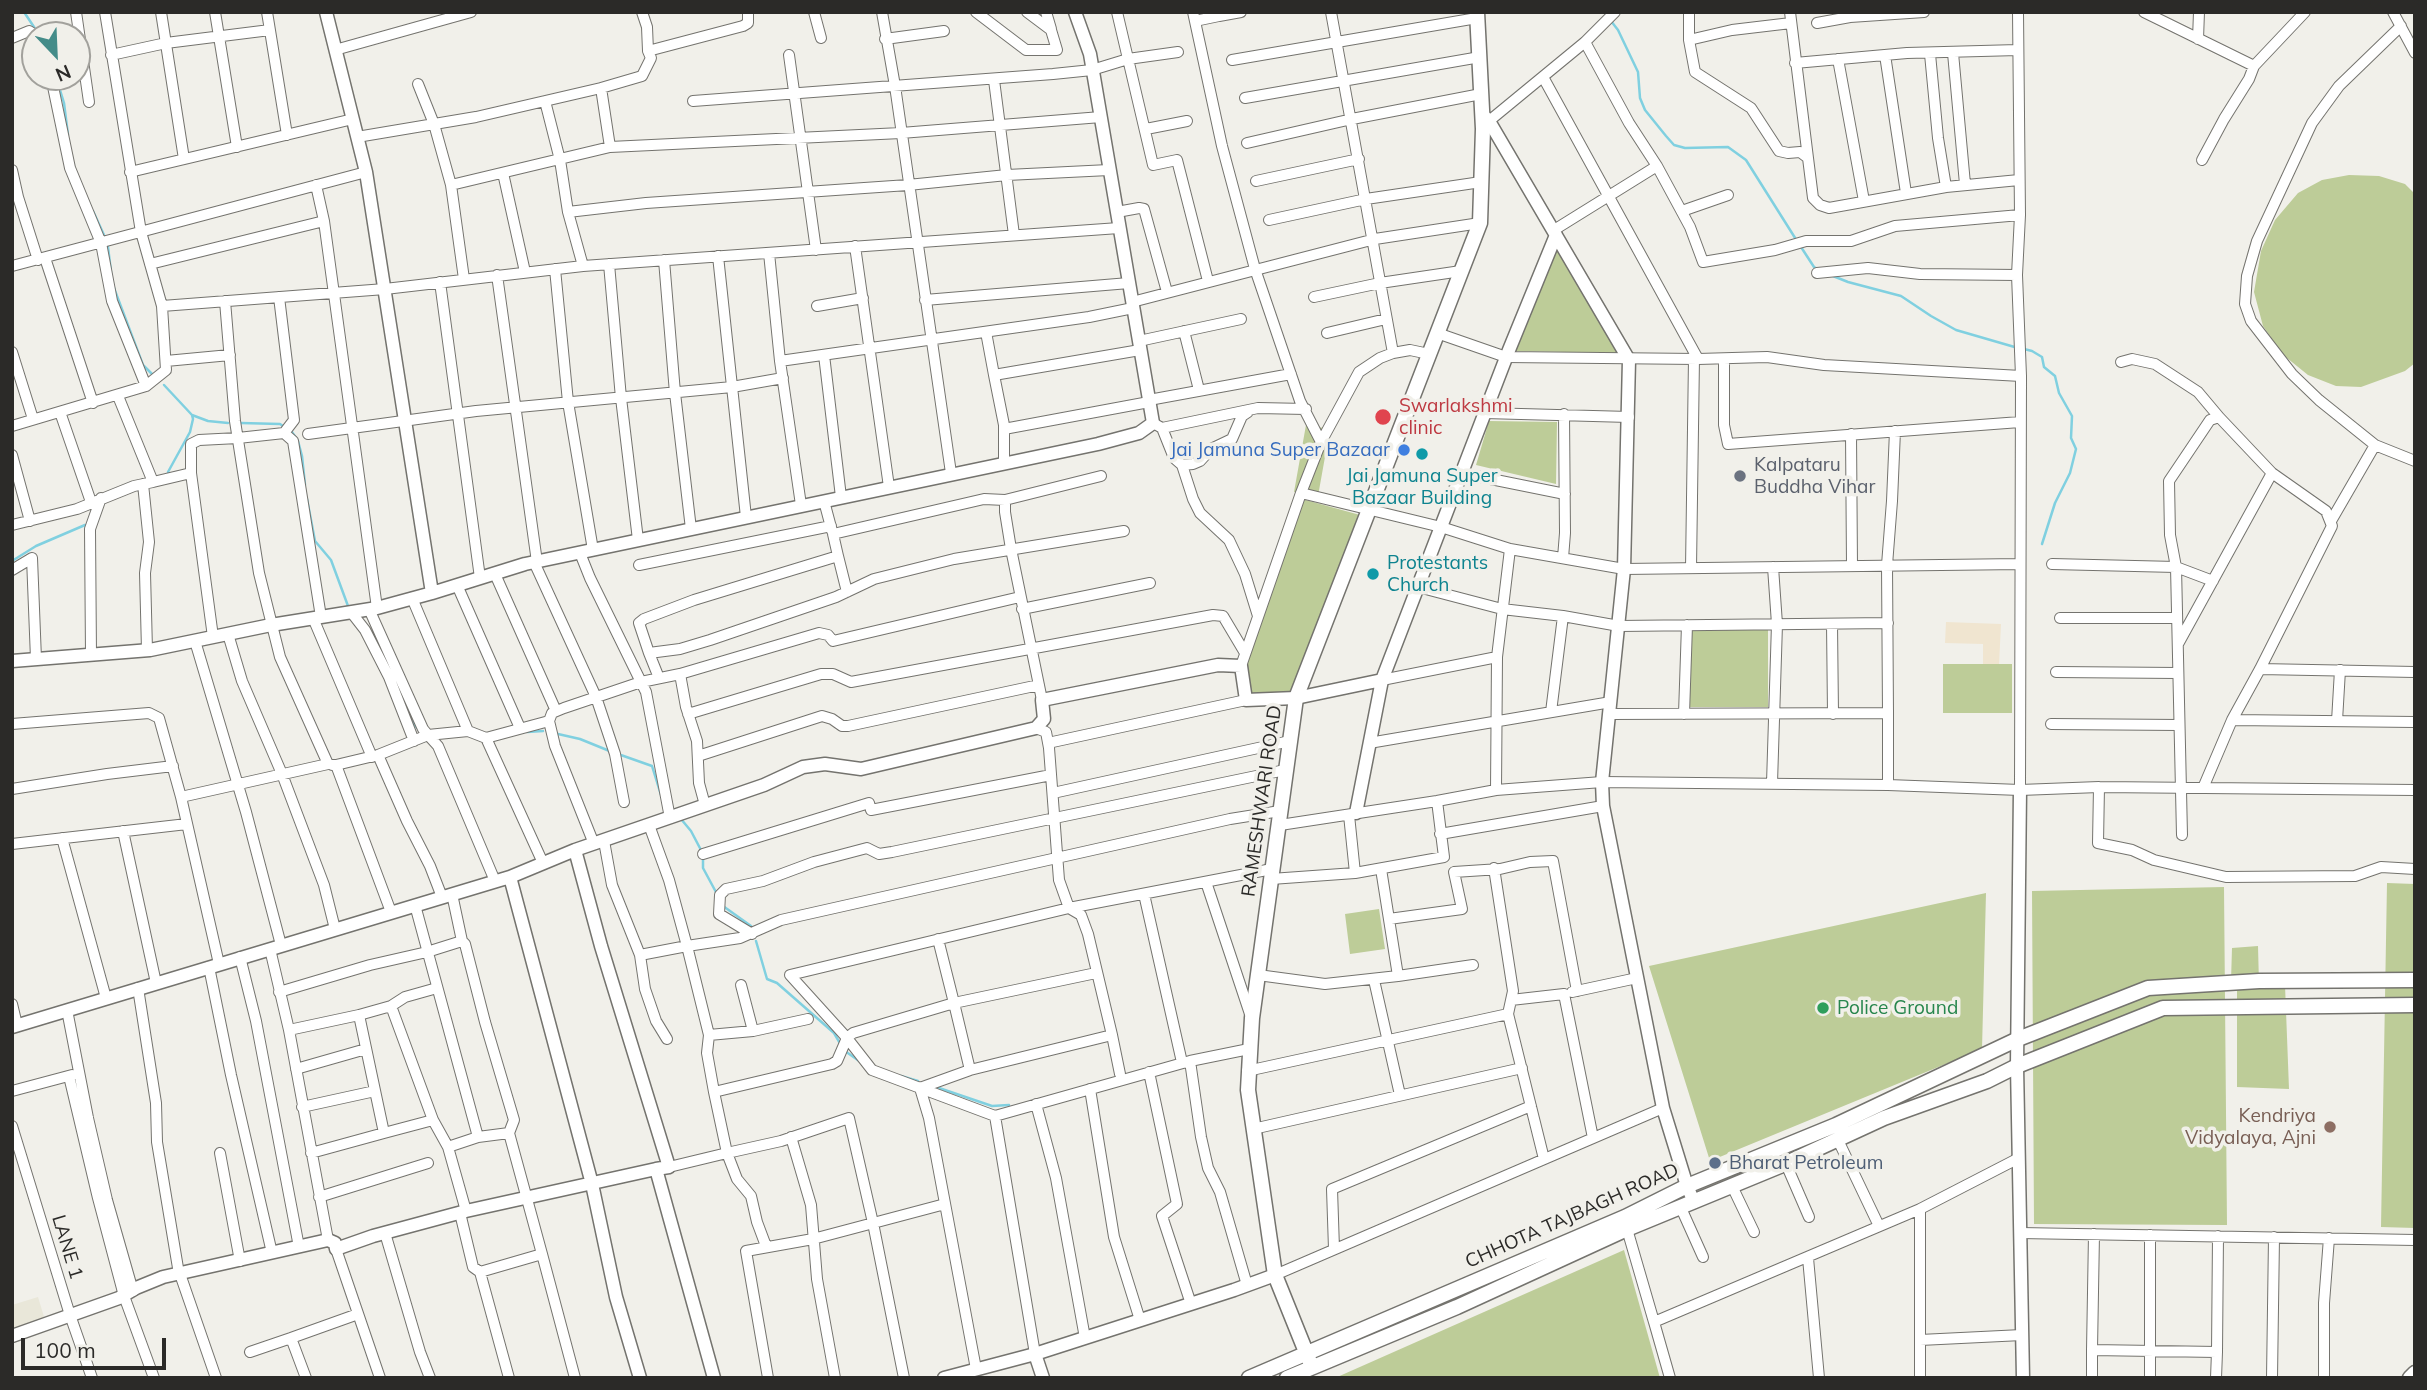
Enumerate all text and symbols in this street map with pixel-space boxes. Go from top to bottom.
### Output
north arrow [21,21,91,91]
text: N [52,60,75,87]
place label: Swarlakshmi clinic [1399,395,1513,439]
marker: Swarlakshmi clinic [1373,407,1393,427]
place label: Jai Jamuna Super Bazaar [1170,439,1390,461]
marker: Jai Jamuna Super Bazaar [1396,442,1412,458]
marker: Jai Jamuna Super Bazaar Building [1414,446,1430,462]
place label: Kalpataru Buddha Vihar [1754,454,1875,498]
place label: Jai Jamuna Super Bazaar Building [1346,465,1498,509]
marker: Kalpataru Buddha Vihar [1732,468,1748,484]
place label: Protestants Church [1387,552,1488,596]
marker: Protestants Church [1365,566,1381,582]
street label: RAMESHWARI ROAD [1237,704,1287,898]
place label: Police Ground [1837,997,1958,1019]
marker: Police Ground [1815,1000,1831,1016]
place label: Kendriya Vidyalaya, Ajni [2185,1105,2316,1149]
marker: Kendriya Vidyalaya, Ajni [2322,1119,2338,1135]
place label: Bharat Petroleum [1729,1152,1883,1174]
marker: Bharat Petroleum [1707,1155,1723,1171]
street label: CHHOTA TAJBAGH ROAD [1462,1159,1682,1273]
street label: LANE 1 [46,1212,88,1282]
scale bar [24,1324,170,1368]
text: 100 m [34,1337,96,1363]

